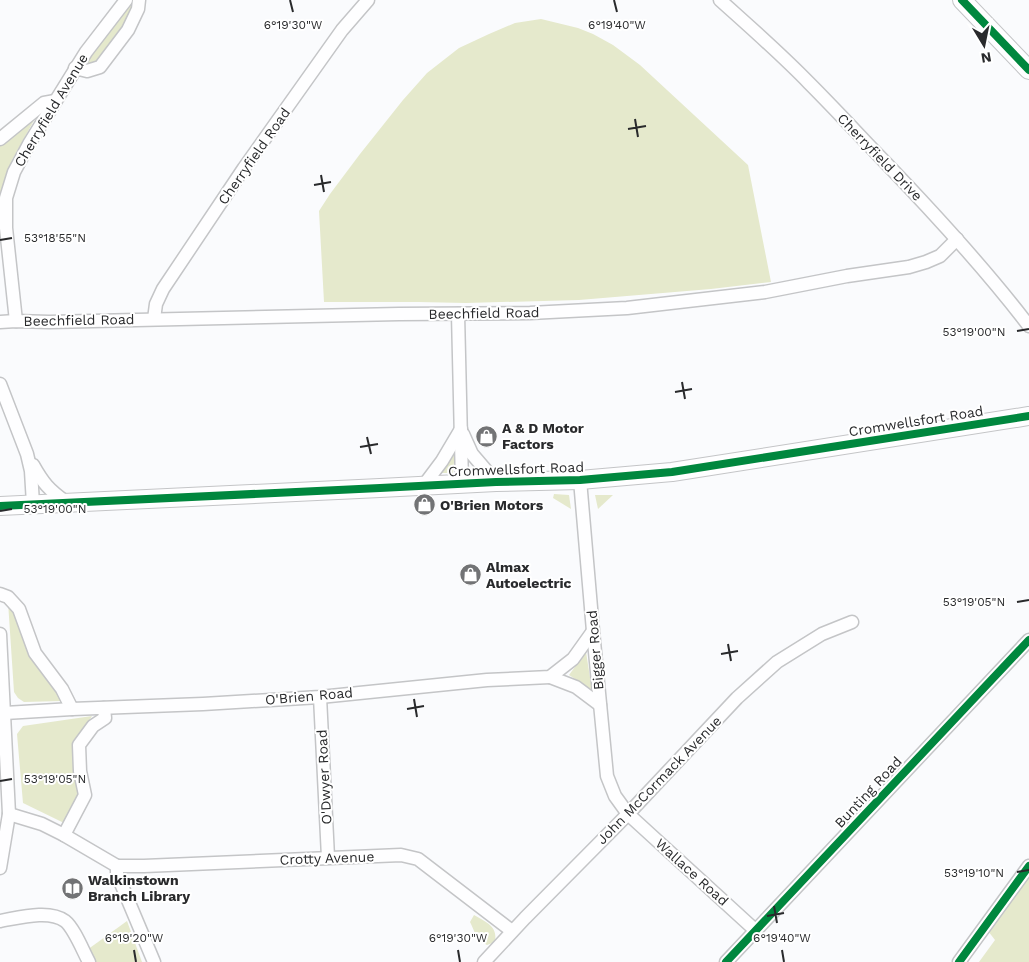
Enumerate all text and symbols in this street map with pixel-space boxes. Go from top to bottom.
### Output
text: 6°19'30"W [264,18,323,32]
text: 6°19'40"W [588,18,646,32]
north arrow [959,20,1009,70]
text: N [980,49,993,67]
street label: Cherryfield Avenue [11,51,91,169]
street label: Cherryfield Road [215,105,293,207]
street label: Cherryfield Drive [834,110,926,204]
text: 53°18'55"N [24,231,86,245]
street label: Beechfield Road [428,304,540,322]
street label: Beechfield Road [23,311,135,329]
text: 53°19'00"N [943,325,1005,339]
street label: Cromwellsfort Road [848,402,984,440]
place label: A & D Motor Factors [502,420,584,452]
shop icon: A & D Motor Factors [474,424,498,448]
street label: Cromwellsfort Road [448,459,584,479]
shop icon: O'Brien Motors [412,493,436,517]
place label: O'Brien Motors [440,497,544,513]
text: 53°19'00"N [24,502,86,516]
place label: Almax Autoelectric [486,559,572,591]
shop icon: Almax Autoelectric [458,563,482,587]
text: 53°19'05"N [943,595,1005,609]
street label: Bigger Road [584,609,606,691]
street label: O'Brien Road [264,684,354,708]
street label: John McCormack Avenue [593,713,725,847]
street label: O'Dwyer Road [314,729,334,825]
street label: Bunting Road [831,753,905,831]
text: 53°19'05"N [24,772,86,786]
street label: Wallace Road [652,835,732,909]
street label: Crotty Avenue [279,848,375,868]
text: 53°19'10"N [944,866,1004,880]
place label: Walkinstown Branch Library [88,872,190,904]
library icon: Walkinstown Branch Library [60,876,84,900]
text: 6°19'20"W [105,931,164,945]
text: 6°19'30"W [429,931,488,945]
text: 6°19'40"W [753,931,811,945]

